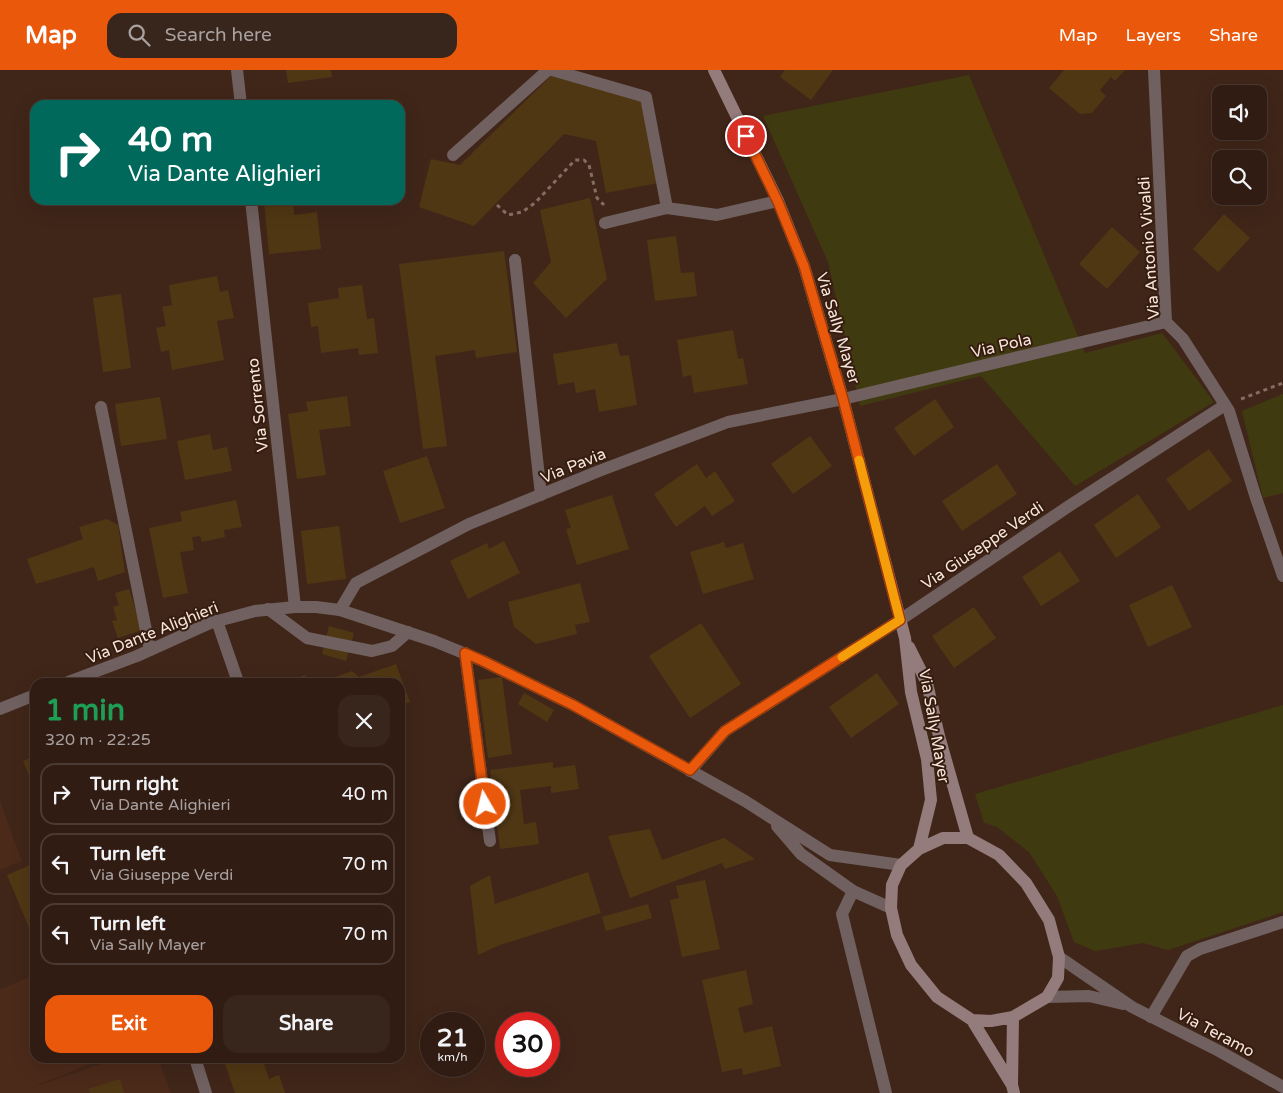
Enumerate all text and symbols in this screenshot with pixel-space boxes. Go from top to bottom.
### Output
search box [107,13,457,58]
text: Map [25,21,77,50]
icon: search [125,21,153,49]
text: Search here [165,24,272,46]
text: Map [1059,24,1098,46]
text: Layers [1126,24,1181,46]
text: Share [1209,24,1258,46]
map controls [1212,85,1267,205]
button: sound [1212,85,1267,140]
pin [725,115,767,157]
text: 40 m [128,119,213,161]
icon: right [45,120,110,185]
icon: arrive [732,122,760,150]
button: search [1212,150,1267,205]
text: Via Dante Alighieri [128,161,321,187]
street label: Via Antonio Vivaldi [1134,176,1164,320]
street label: Via Sally Mayer [812,270,865,387]
street label: Via Pola [969,329,1033,363]
street label: Via Sorrento [243,357,273,453]
street label: Via Pavia [538,444,609,488]
street label: Via Giuseppe Verdi [918,497,1048,594]
street label: Via Dante Alighieri [83,597,221,669]
street label: Via Sally Mayer [914,668,954,786]
text: 1 min [45,692,125,729]
button: close [338,695,390,747]
text: 320 m · 22:25 [45,730,151,750]
text: Turn right [90,773,178,795]
position arrow [458,777,510,829]
icon: right [47,780,75,808]
text: 40 m [342,783,388,805]
text: Via Dante Alighieri [90,795,231,815]
text: Turn left [90,843,166,865]
icon: left [47,850,75,878]
text: 70 m [342,853,388,875]
text: Via Giuseppe Verdi [90,865,233,885]
text: Turn left [90,913,166,935]
icon: left [47,920,75,948]
text: 70 m [342,923,388,945]
text: Via Sally Mayer [90,935,206,955]
button: Exit [45,995,213,1053]
button: Share [223,995,390,1053]
street label: Via Teramo [1173,1004,1258,1062]
speed limit sign: 30 [495,1012,560,1077]
text: 21 [437,1023,468,1053]
text: km/h [437,1050,468,1064]

